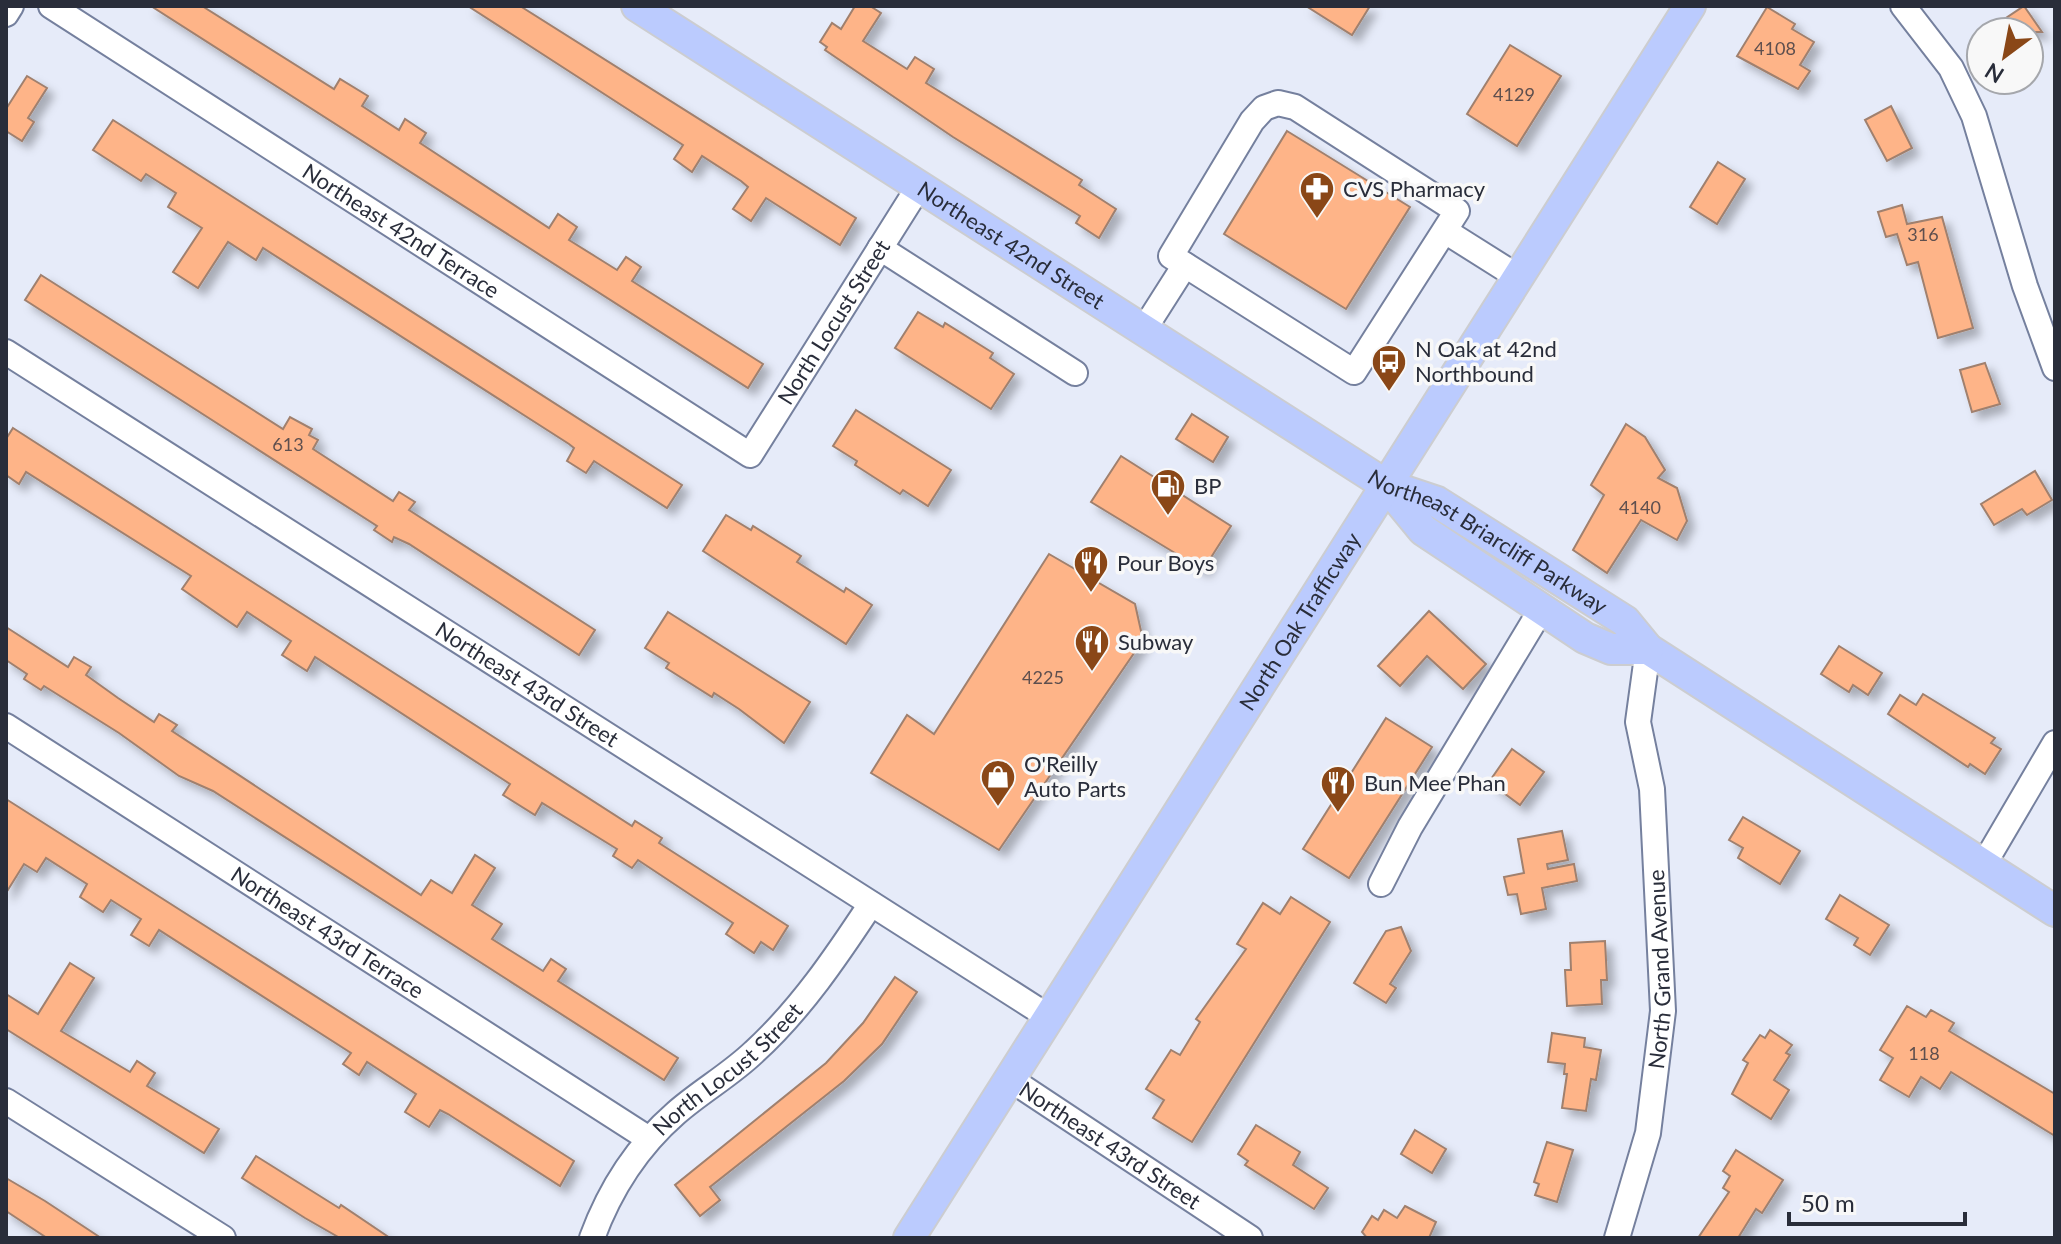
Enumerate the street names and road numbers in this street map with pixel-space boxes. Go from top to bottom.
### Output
street label: Northeast 42nd Terrace [298,157,505,304]
street label: Northeast 42nd Street [913,175,1110,315]
street label: North Locust Street [771,234,895,409]
street label: Northeast Briarcliff Parkway [1363,463,1613,620]
street label: North Oak Trafficway [1233,527,1366,715]
street label: Northeast 43rd Street [431,615,624,752]
street label: Northeast 43rd Terrace [226,860,429,1004]
street label: North Grand Avenue [1642,869,1676,1070]
street label: North Locust Street [647,997,808,1141]
street label: Northeast 43rd Street [1015,1075,1206,1215]

